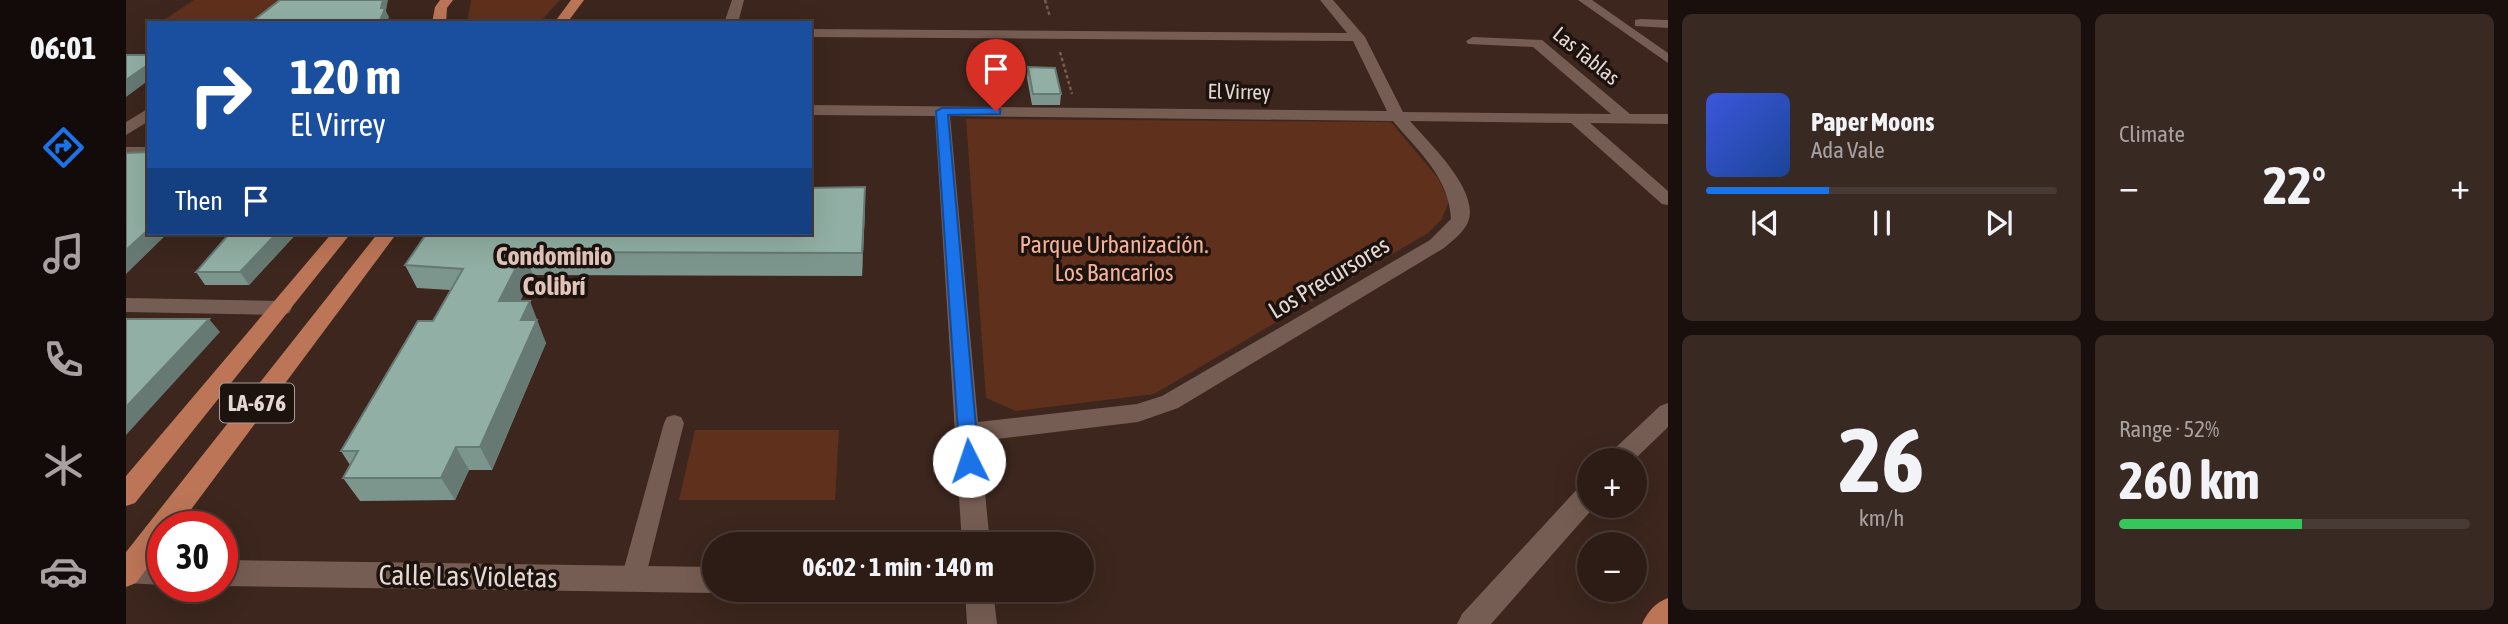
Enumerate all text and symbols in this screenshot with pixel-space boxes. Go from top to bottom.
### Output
street label: Las Tablas [1549,21,1625,89]
text: 06:01 [30,29,96,66]
pin [966,39,1026,111]
text: 120 m [290,48,401,104]
icon: right [175,49,266,140]
icon: arrive [977,50,1015,88]
street label: El Virrey [1207,78,1271,104]
text: El Virrey [290,106,386,143]
text: Paper Moons [1811,107,1934,137]
text: Climate [2119,121,2185,147]
icon: directions [39,123,88,172]
text: Ada Vale [1811,137,1885,163]
text: 22° [2263,155,2326,215]
text: − [2119,164,2139,207]
text: + [2450,164,2470,207]
icon: arrive [237,182,275,220]
text: Then [175,186,223,216]
icon: previous [1746,204,1784,242]
icon: pause [1863,204,1901,242]
icon: next [1980,204,2018,242]
icon: music [39,229,88,278]
park label: Parque Urbanización. Los Bancarios [1020,231,1209,286]
street label: Los Precursores [1264,231,1394,324]
district label: Condominio Colibrí [496,241,612,301]
icon: phone [39,335,88,384]
road number: LA-676 [220,384,294,422]
text: 26 [1839,407,1924,511]
text: Range · 52% [2119,416,2219,442]
position arrow [932,424,1006,498]
icon: climate [39,441,88,490]
map controls [1577,448,1647,602]
button: + [1577,448,1647,518]
text: 260 km [2119,450,2260,510]
text: km/h [1859,505,1904,531]
speed limit sign: 30 [147,511,238,602]
button: − [1577,532,1647,602]
icon: car [39,547,88,596]
text: 06:02 · 1 min · 140 m [802,552,994,582]
street label: Calle Las Violetas [379,558,557,594]

